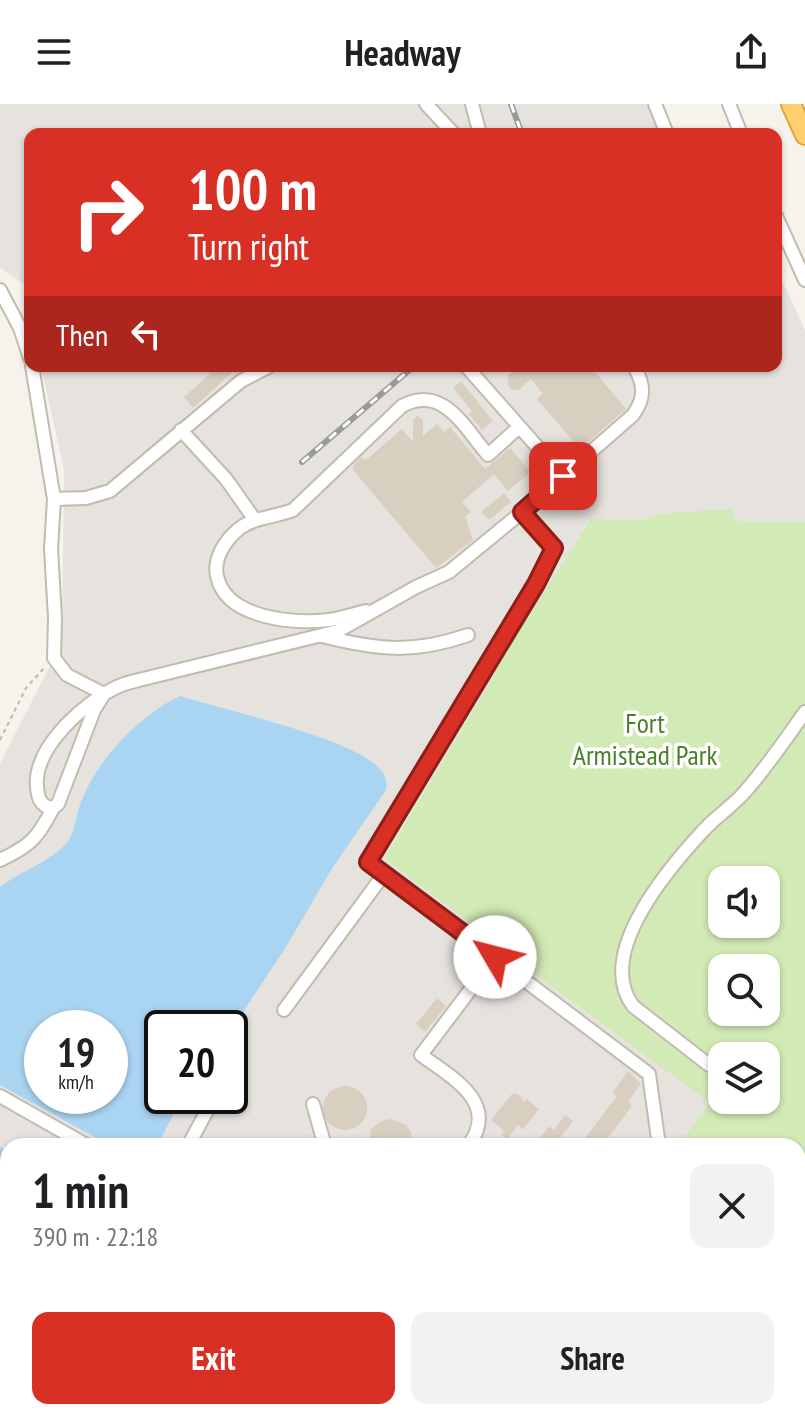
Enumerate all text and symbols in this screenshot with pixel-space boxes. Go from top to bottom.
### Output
text: Headway [344,29,461,76]
icon: menu [32,30,76,74]
icon: share [729,30,773,74]
text: 100 m [188,153,317,225]
icon: right [56,160,160,264]
text: Turn right [188,223,309,270]
icon: left [124,312,168,356]
text: Then [56,315,108,354]
pin [529,442,597,510]
icon: arrive [541,454,585,498]
park label: Fort Armistead Park [573,704,717,773]
map controls [708,866,780,1114]
button: sound [708,866,780,938]
position arrow [453,915,537,999]
button: search [708,954,780,1026]
speed limit sign: 20 [144,1010,248,1114]
text: 19 [57,1026,95,1078]
button: layers [708,1042,780,1114]
text: km/h [58,1069,94,1095]
text: 1 min [32,1159,129,1221]
button: close [690,1164,774,1248]
text: 390 m · 22:18 [32,1220,158,1253]
button: Exit [32,1312,395,1404]
button: Share [411,1312,774,1404]

